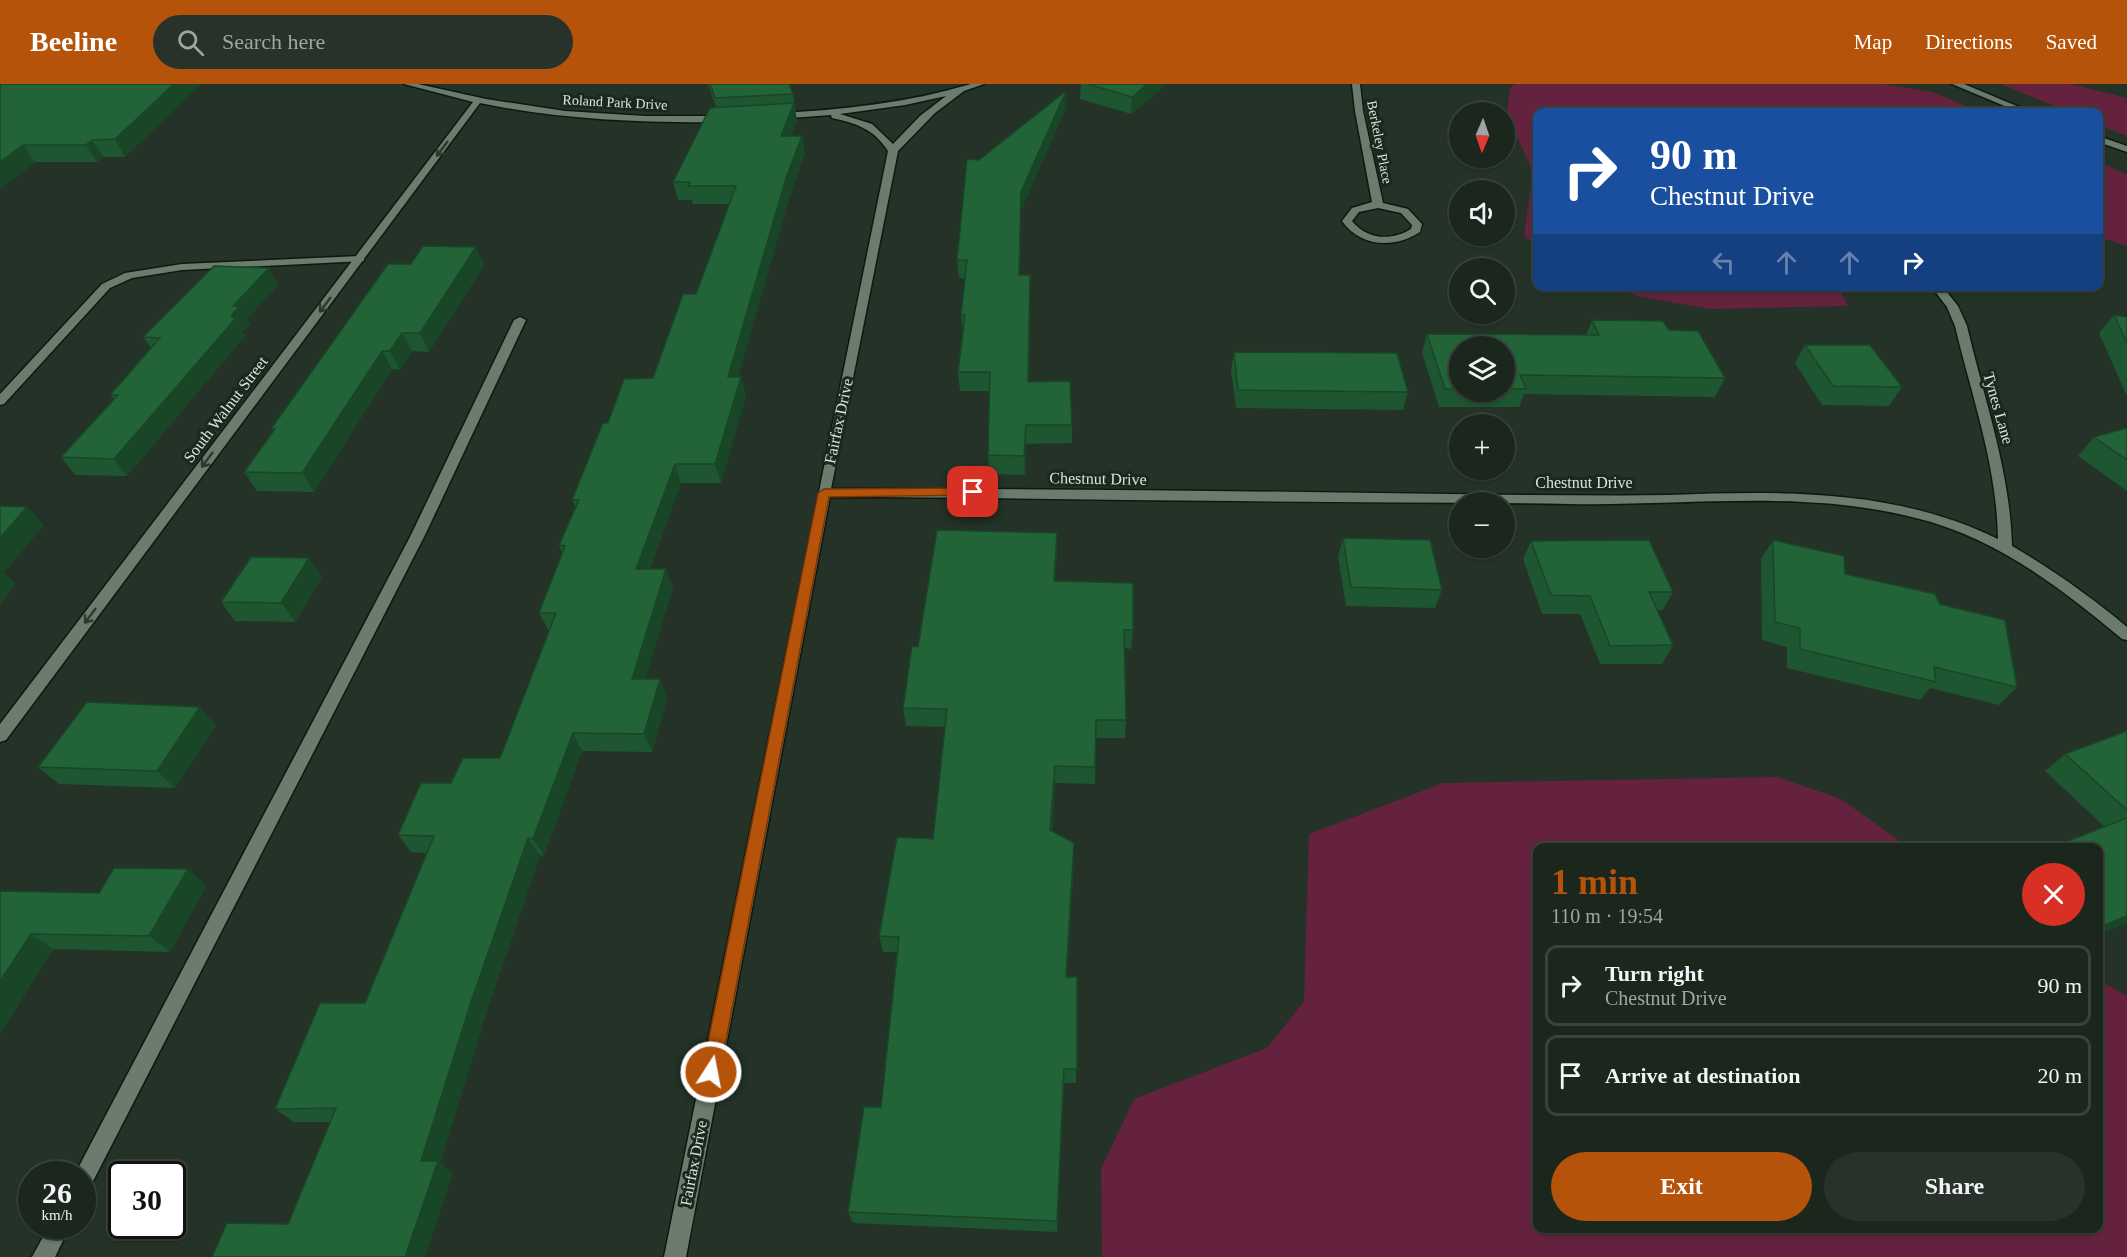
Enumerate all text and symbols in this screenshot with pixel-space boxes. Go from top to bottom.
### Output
search box [153,15,573,69]
text: Beeline [30,26,117,57]
icon: search [174,26,207,59]
text: Search here [222,29,325,54]
text: Map [1854,30,1892,54]
text: Directions [1925,30,2013,54]
text: Saved [2046,30,2097,54]
street label: Roland Park Drive [562,92,668,113]
street label: Berkeley Place [1364,99,1395,185]
north arrow [1449,102,1515,168]
map controls [1449,102,1515,558]
icon: right [1551,132,1629,210]
text: 90 m [1650,132,1738,178]
one-way arrow [436,140,449,156]
button: sound [1449,180,1515,246]
text: Chestnut Drive [1650,181,1814,211]
icon: left [1707,246,1740,279]
icon: ahead [1770,246,1803,279]
icon: ahead [1833,246,1866,279]
icon: right [1896,246,1929,279]
button: search [1449,258,1515,324]
one-way arrow [319,296,332,312]
button: layers [1449,336,1515,402]
street label: South Walnut Street [180,353,271,466]
street label: Tynes Lane [1979,370,2017,446]
street label: Fairfax Drive [821,377,856,465]
button: + [1449,414,1515,480]
one-way arrow [201,451,213,467]
pin [947,466,998,517]
street label: Chestnut Drive [1049,469,1147,488]
street label: Chestnut Drive [1535,474,1633,491]
icon: arrive [956,475,989,508]
button: − [1449,492,1515,558]
one-way arrow [84,607,97,623]
text: 1 min [1551,862,1638,902]
button: close [2022,863,2085,926]
text: 110 m · 19:54 [1551,905,1663,927]
text: Turn right [1605,961,1704,986]
icon: right [1554,969,1587,1002]
text: 90 m [2037,973,2082,998]
text: Chestnut Drive [1605,987,1727,1009]
position arrow [679,1040,743,1104]
icon: arrive [1554,1059,1587,1092]
text: Arrive at destination [1605,1063,1801,1088]
text: 20 m [2037,1063,2082,1088]
street label: Fairfax Drive [677,1119,710,1207]
button: Exit [1551,1152,1812,1221]
button: Share [1824,1152,2085,1221]
speed limit sign: 30 [108,1161,186,1239]
text: 26 [42,1176,72,1209]
text: km/h [42,1207,72,1223]

